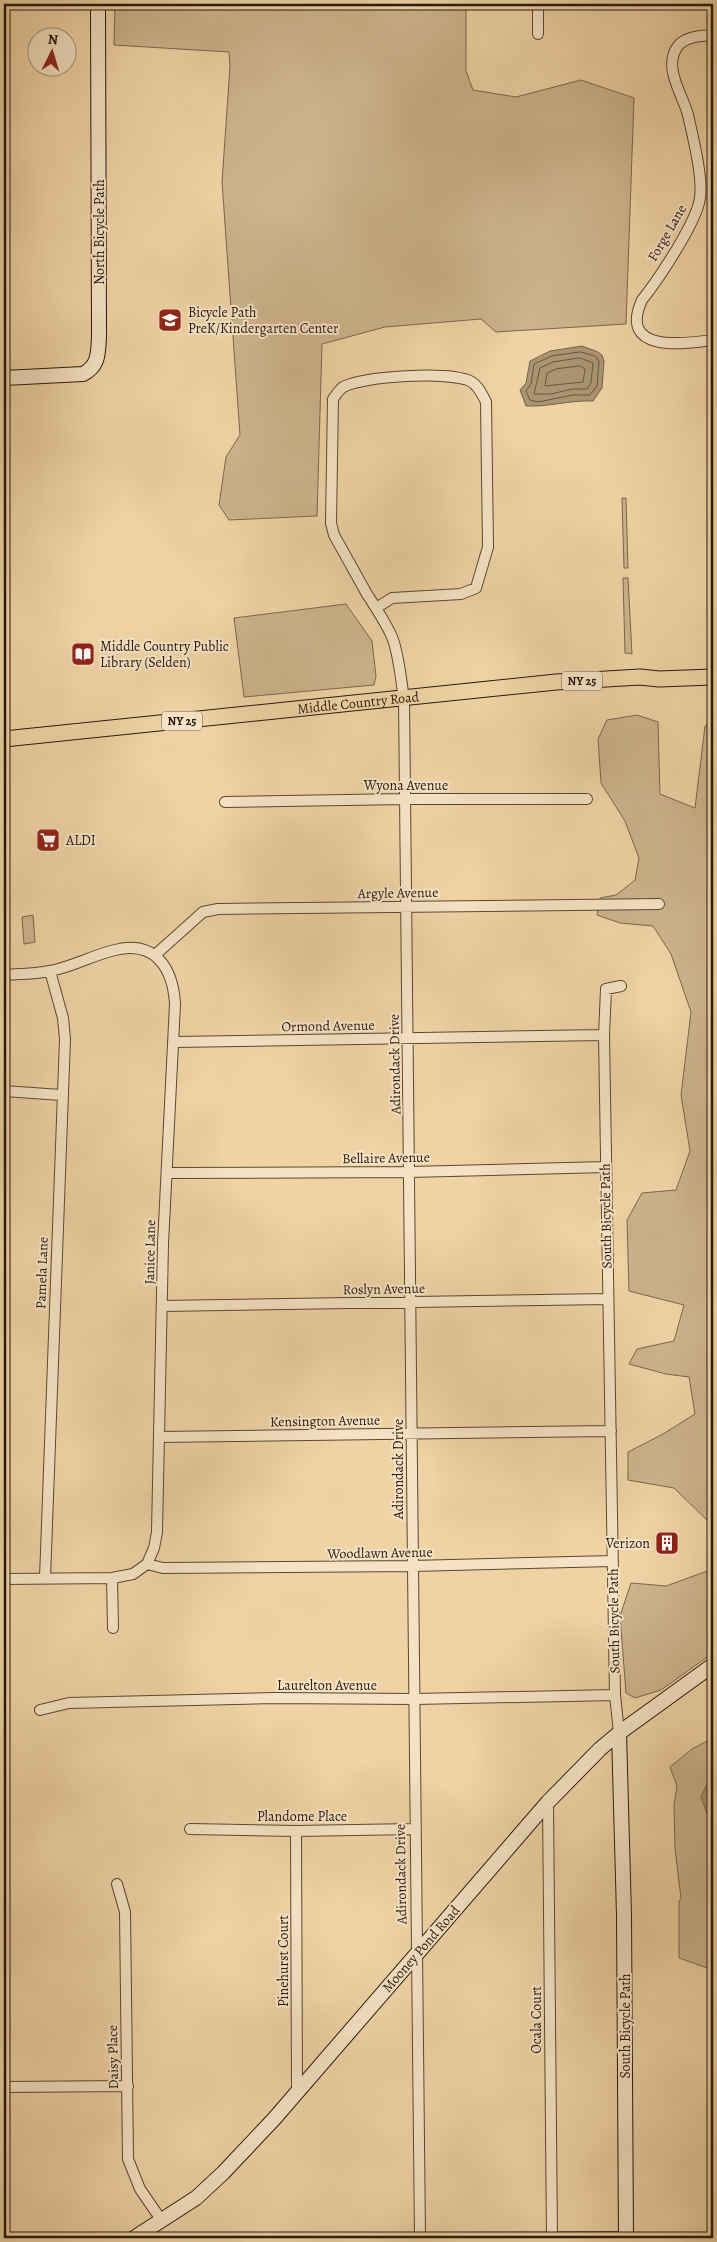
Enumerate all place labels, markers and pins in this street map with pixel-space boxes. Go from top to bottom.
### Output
place label: Bicycle Path PreK/Kindergarten Center [188,303,339,338]
school or university icon: Bicycle Path PreK/Kindergarten Center [157,307,183,333]
place label: Middle Country Public Library (Selden) [100,637,229,672]
library icon: Middle Country Public Library (Selden) [70,641,96,667]
supermarket icon: ALDI [35,827,61,853]
place label: ALDI [65,831,96,850]
building icon: Verizon [654,1530,680,1556]
place label: Verizon [605,1534,650,1553]

